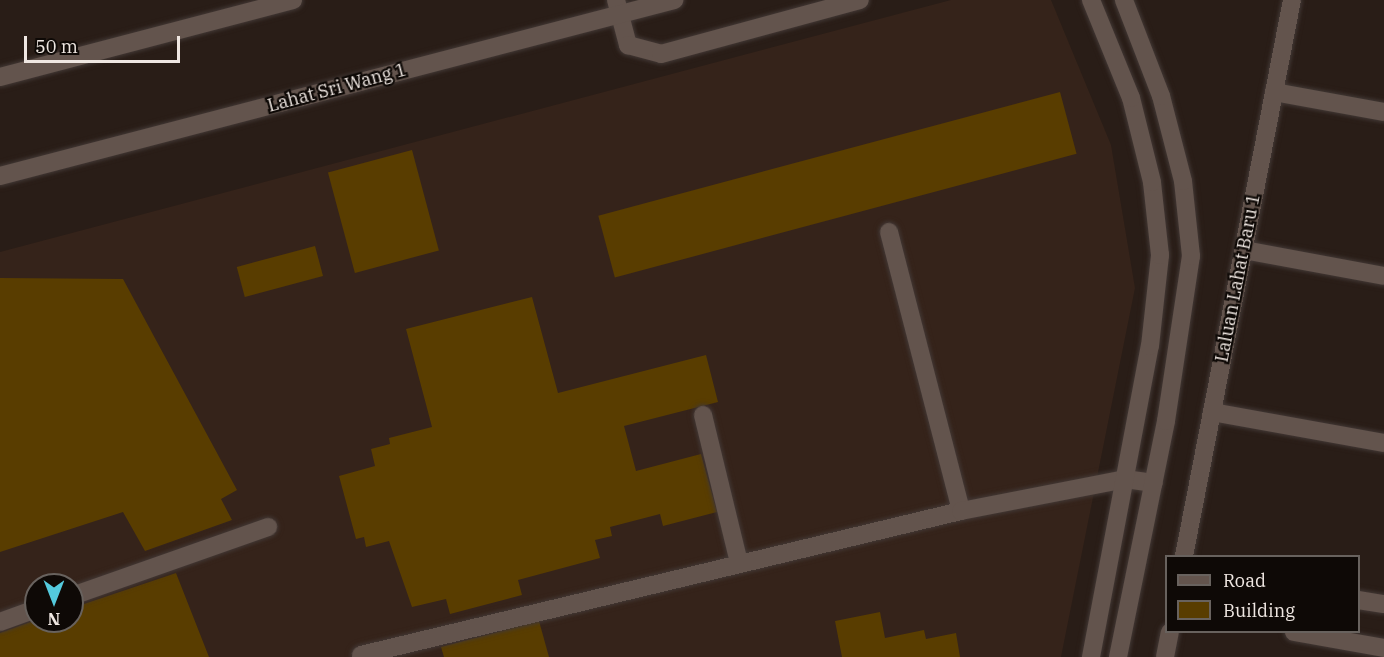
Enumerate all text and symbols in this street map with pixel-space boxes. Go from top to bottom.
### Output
scale bar [27,24,183,62]
text: 50 m [35,35,78,58]
street label: Lahat Sri Wang 1 [265,59,409,117]
street label: Laluan Lahat Baru 1 [1211,192,1265,364]
legend [1165,555,1360,633]
text: Road [1223,569,1266,592]
north arrow [24,573,84,633]
text: Building [1223,599,1295,622]
text: N [48,609,60,629]

